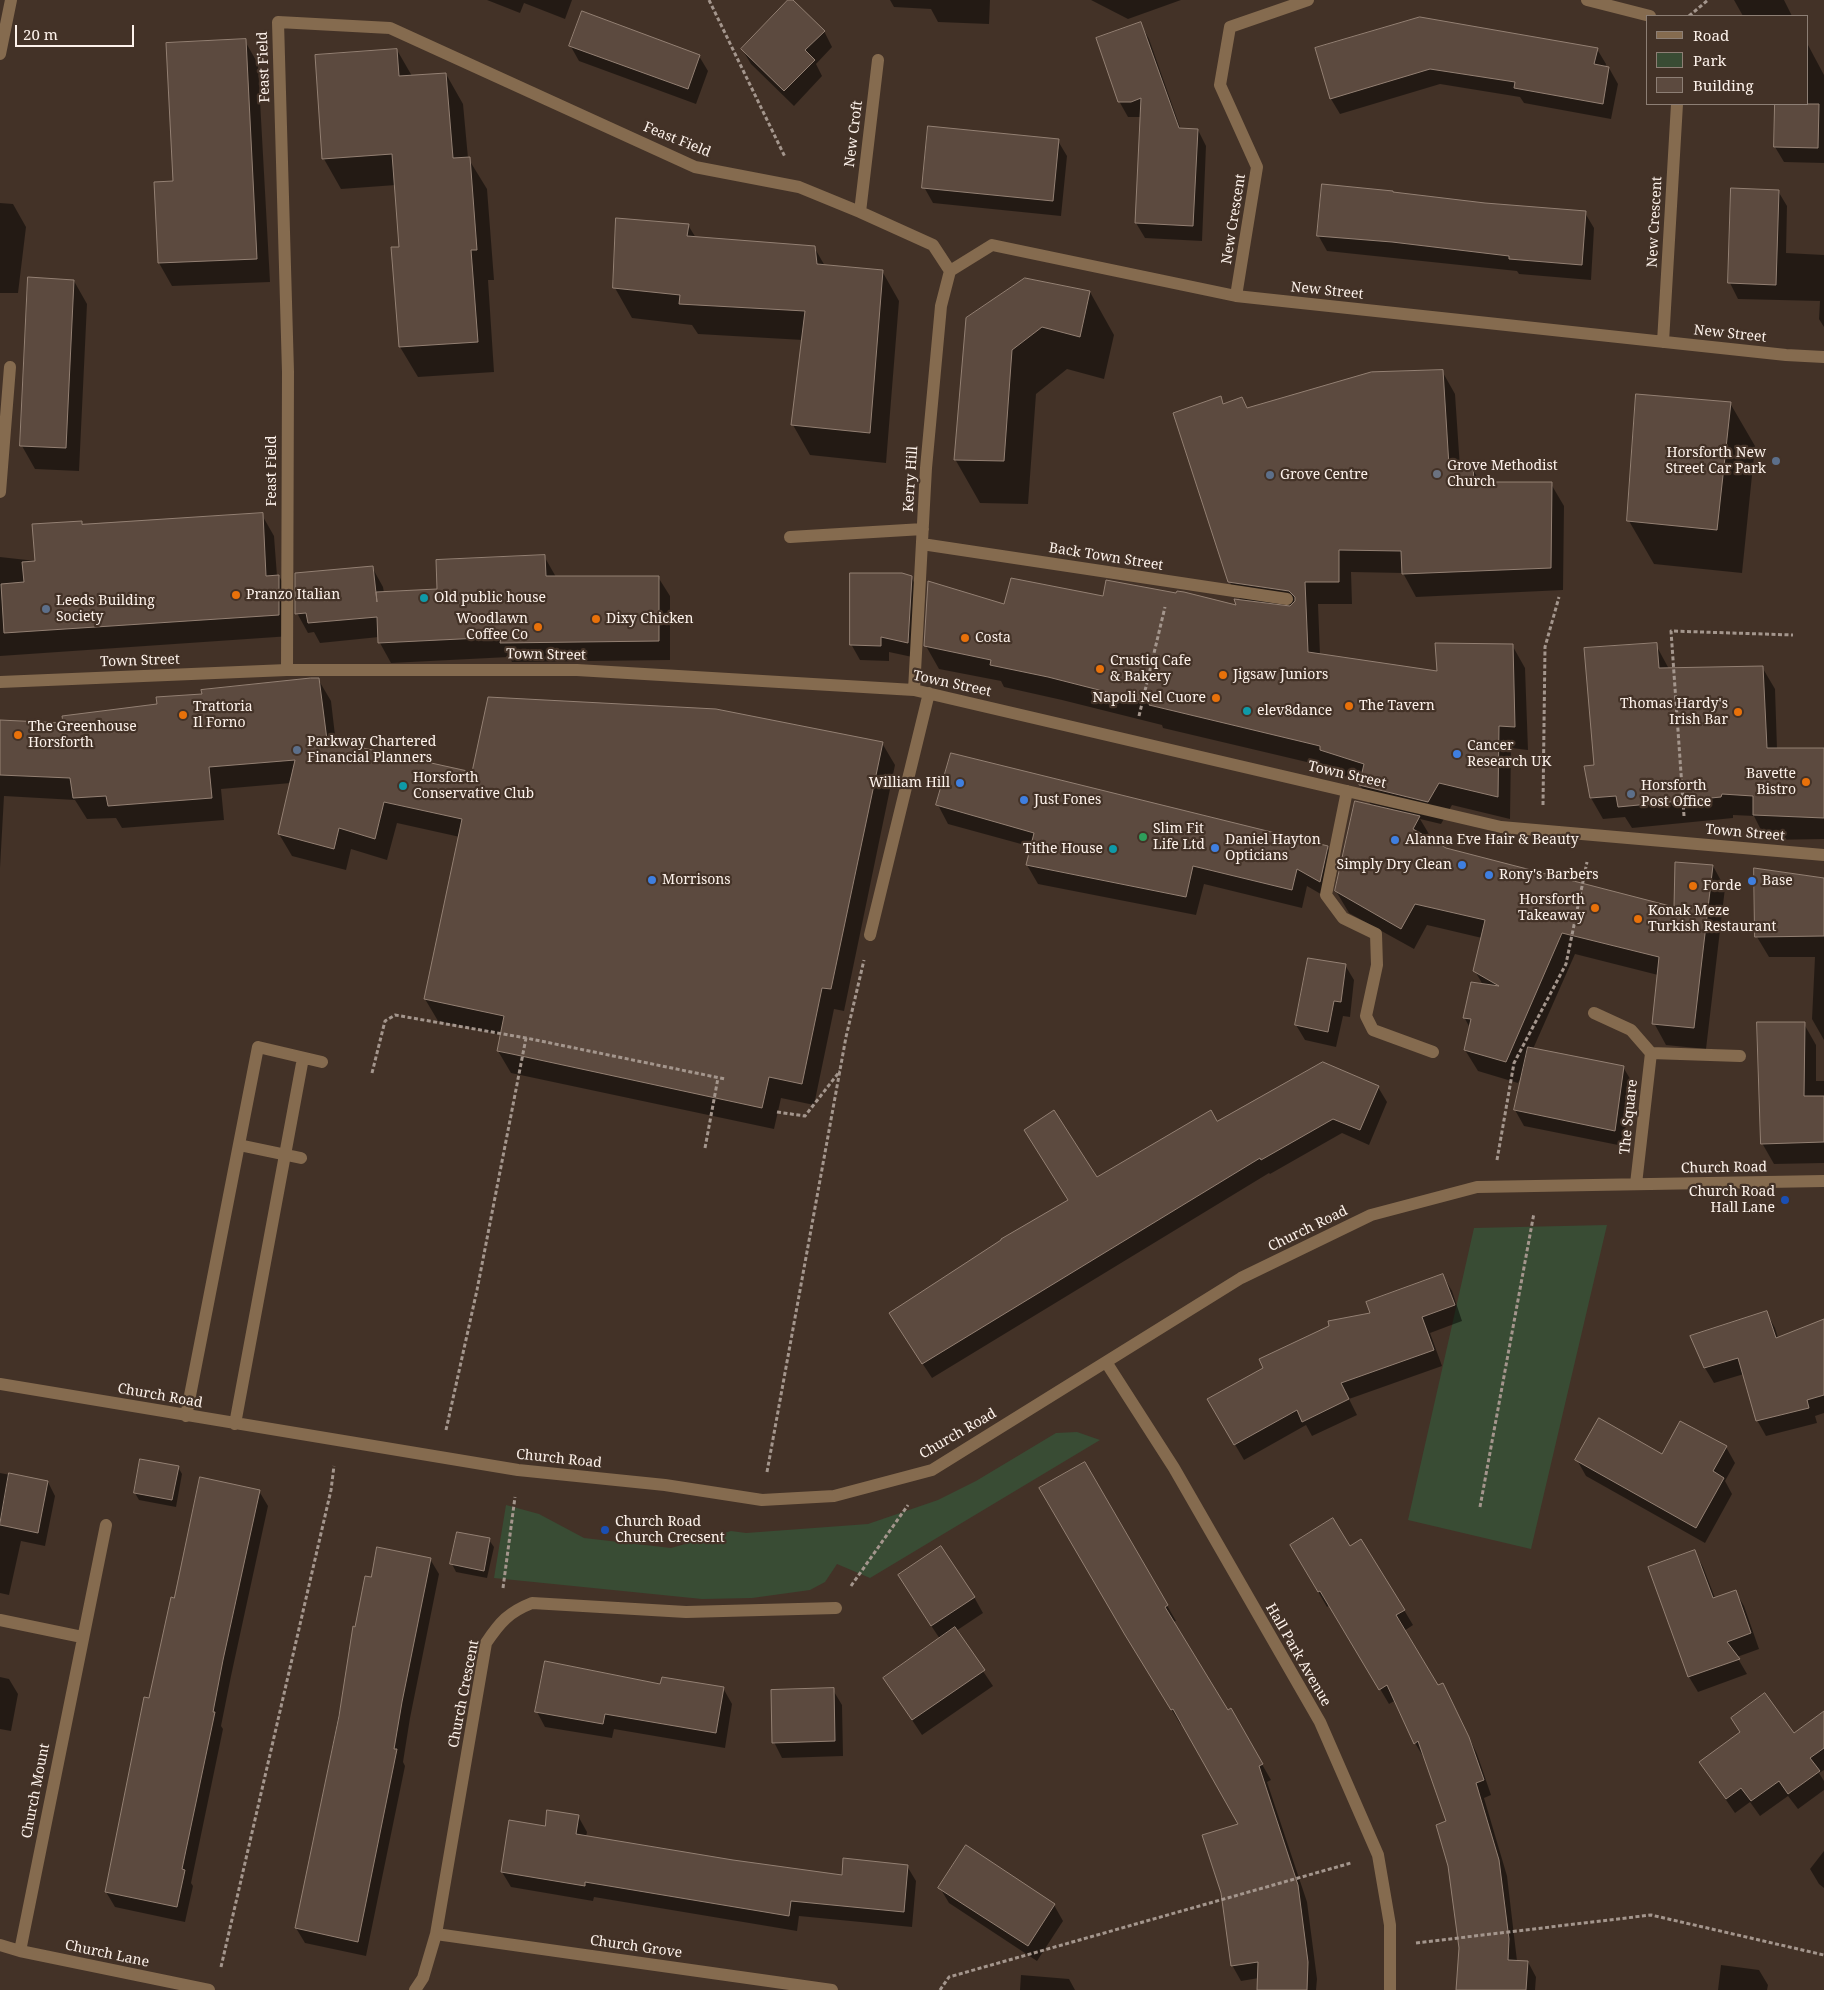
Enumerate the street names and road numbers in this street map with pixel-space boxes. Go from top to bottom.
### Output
street label: Feast Field [254,31,274,103]
street label: New Croft [842,100,866,168]
street label: Feast Field [641,119,713,161]
street label: New Crescent [1219,173,1249,265]
street label: New Crescent [1644,176,1666,268]
street label: New Street [1290,279,1364,303]
street label: New Street [1693,322,1767,346]
street label: Feast Field [264,435,280,507]
street label: Kerry Hill [900,445,922,513]
street label: Back Town Street [1048,540,1164,574]
street label: Town Street [506,646,586,664]
street label: Town Street [100,651,180,671]
street label: Town Street [911,667,993,701]
street label: Town Street [1306,758,1388,792]
street label: Town Street [1705,821,1785,845]
street label: The Square [1617,1078,1641,1156]
street label: Church Road [1681,1159,1767,1177]
street label: Church Road [1266,1203,1350,1255]
street label: Church Road [116,1380,204,1412]
street label: Church Road [917,1405,999,1463]
street label: Church Road [515,1446,603,1472]
street label: Hall Park Avenue [1262,1601,1334,1709]
street label: Church Crescent [445,1639,483,1749]
street label: Church Mount [19,1742,53,1840]
street label: Church Grove [589,1932,683,1962]
street label: Church Lane [63,1937,151,1971]

